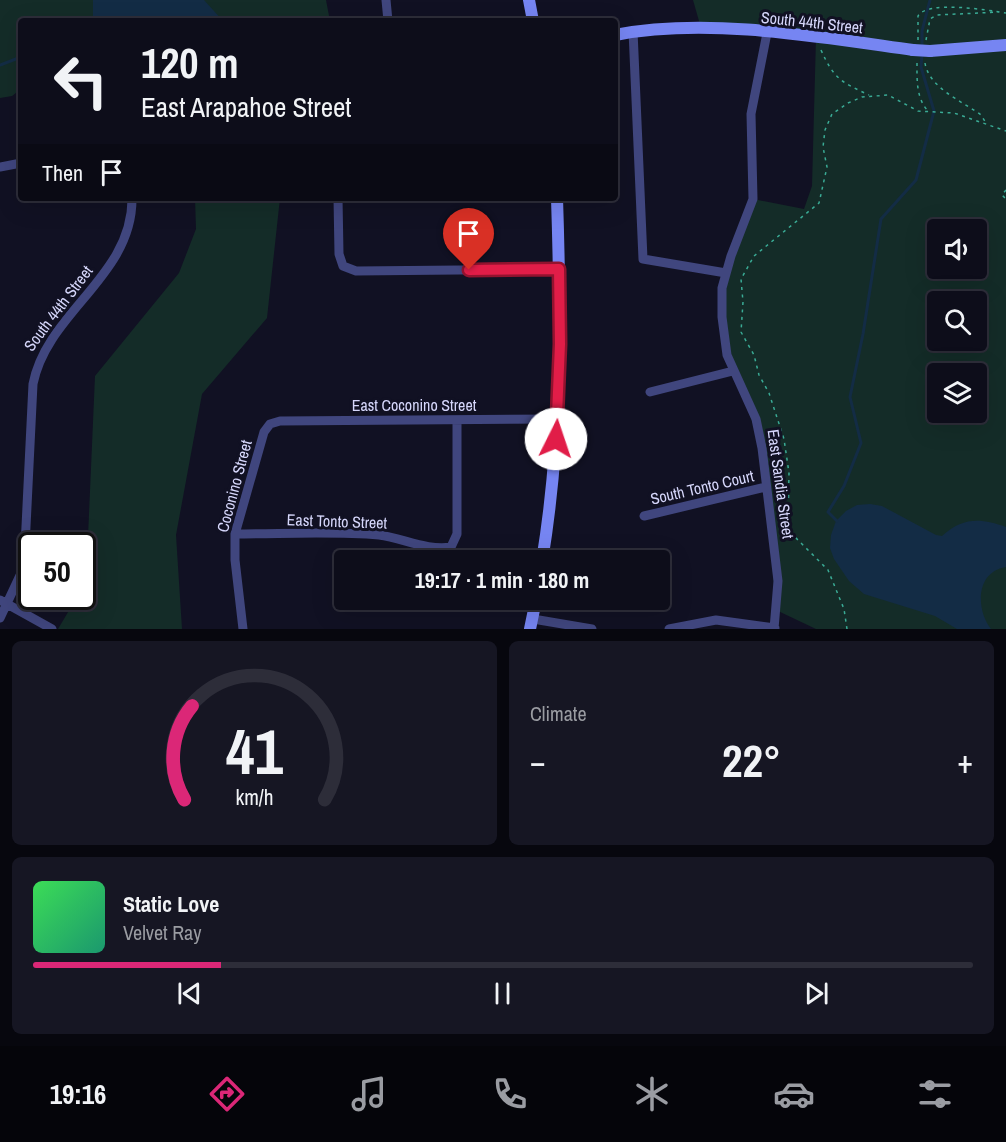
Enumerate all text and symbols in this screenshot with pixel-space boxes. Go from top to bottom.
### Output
street label: South 44th Street [760,6,864,38]
text: 120 m [141,35,239,91]
icon: left [42,42,120,120]
text: East Arapahoe Street [141,89,352,125]
icon: arrive [95,156,128,189]
text: Then [42,158,83,188]
pin [443,208,494,270]
icon: arrive [452,217,485,250]
map controls [927,219,987,423]
button: sound [927,219,987,279]
street label: South 44th Street [18,260,98,355]
button: search [927,291,987,351]
button: layers [927,363,987,423]
street label: East Coconino Street [352,394,477,416]
position arrow [524,407,588,471]
street label: East Sandia Street [762,428,800,540]
street label: Coconino Street [211,437,257,535]
street label: South Tonto Court [648,464,756,510]
street label: East Tonto Street [286,508,388,534]
speed limit sign: 50 [18,532,96,610]
text: 19:17 · 1 min · 180 m [415,565,589,595]
text: Climate [530,700,587,727]
text: 41 [226,709,283,793]
text: 22° [722,730,781,791]
text: − [530,739,546,783]
text: + [957,739,973,783]
text: km/h [235,783,274,812]
text: Static Love [123,889,219,919]
text: Velvet Ray [123,919,201,946]
icon: previous [173,977,206,1010]
icon: pause [486,977,519,1010]
icon: next [800,977,833,1010]
icon: directions [206,1073,248,1115]
icon: music [348,1073,390,1115]
icon: phone [489,1073,531,1115]
icon: climate [631,1073,673,1115]
icon: car [773,1073,815,1115]
icon: filters [914,1073,956,1115]
text: 19:16 [50,1076,106,1112]

